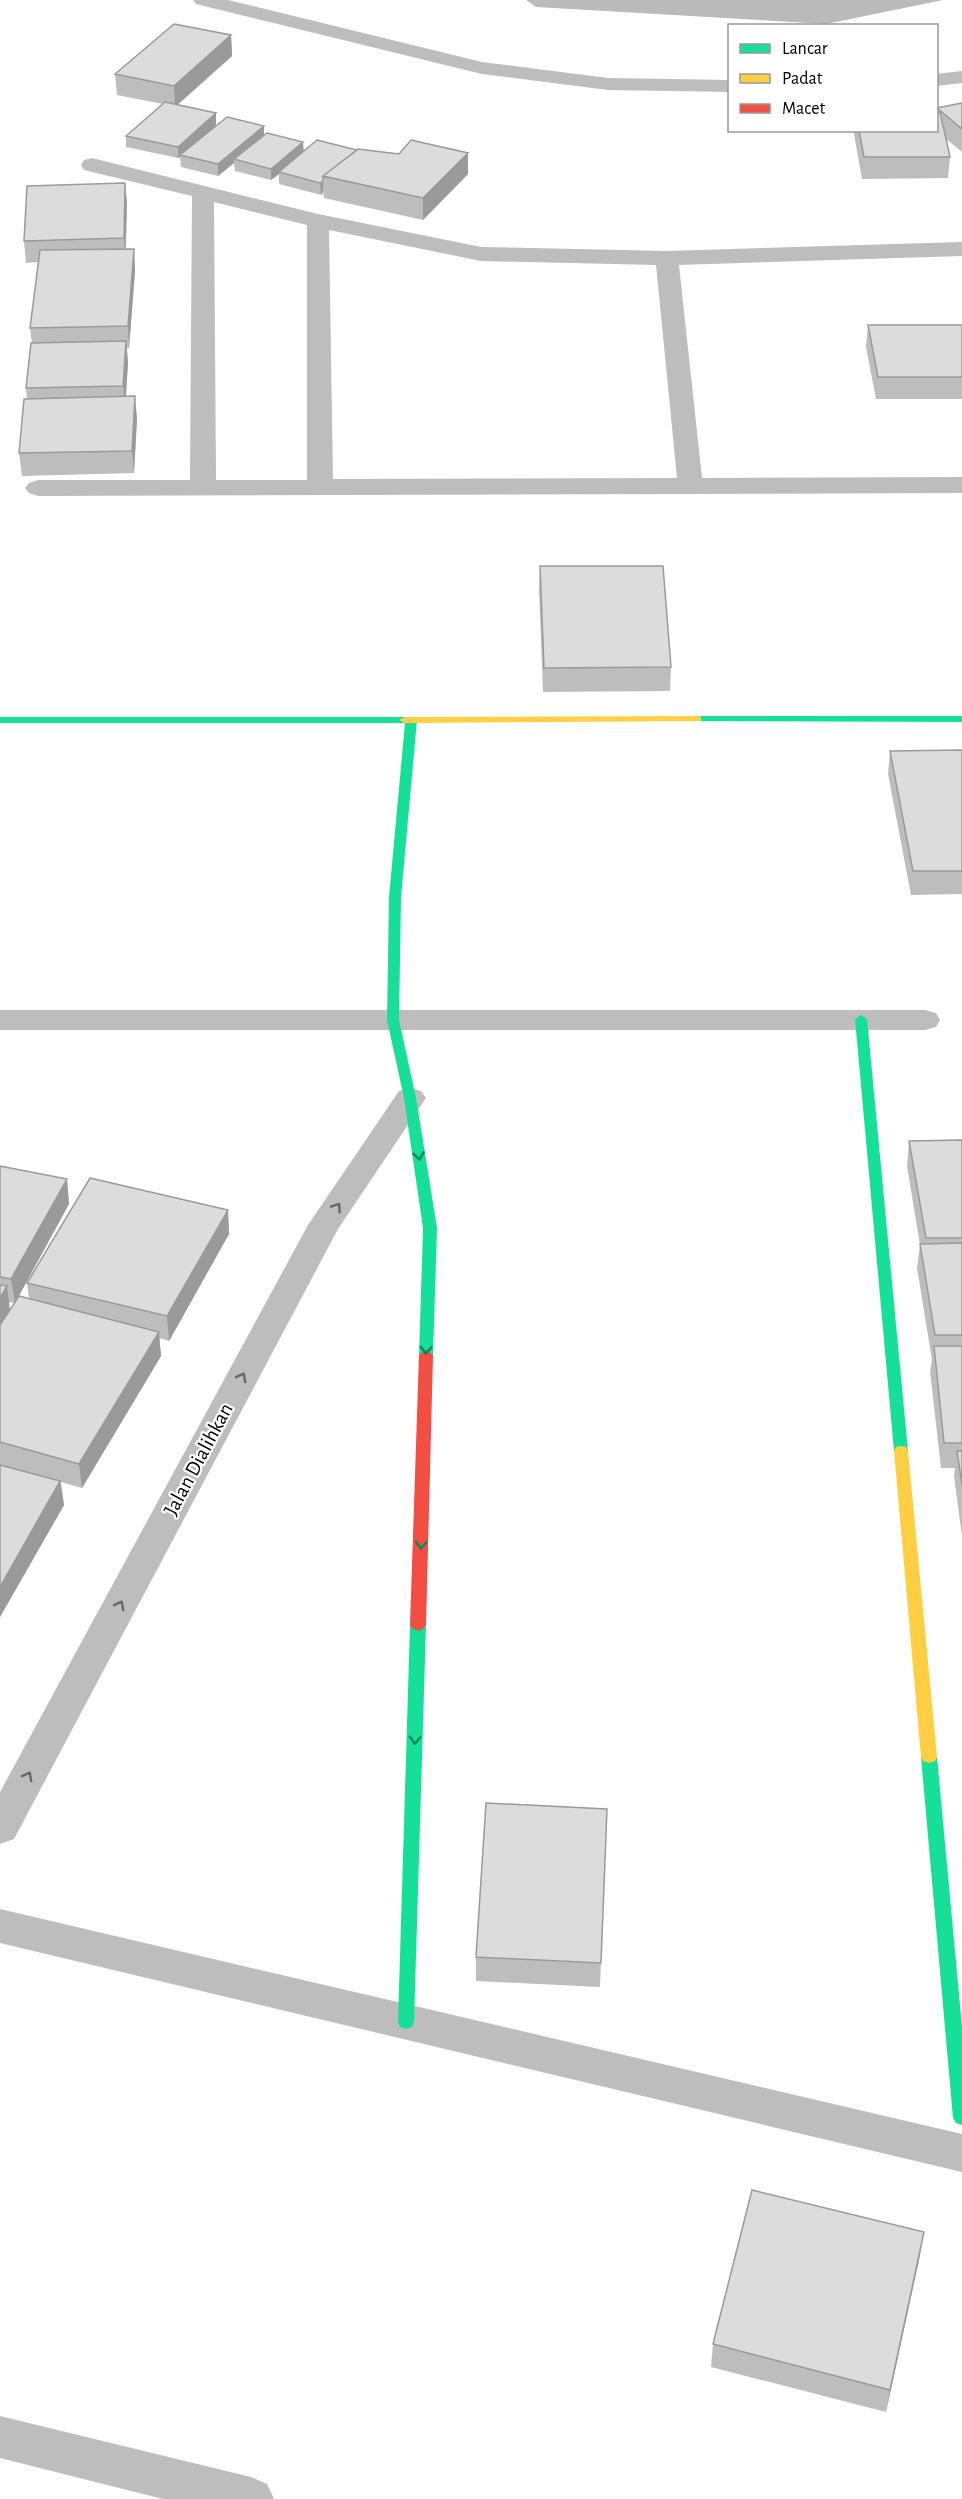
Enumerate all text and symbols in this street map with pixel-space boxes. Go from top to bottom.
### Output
legend [728,24,938,132]
text: Lancar [782,40,828,58]
text: Padat [782,70,823,88]
text: Macet [782,100,826,118]
one-way arrow [412,1152,424,1161]
one-way arrow [330,1202,341,1213]
one-way arrow [420,1346,433,1355]
one-way arrow [235,1373,246,1384]
street label: Jalan Dialihkan [160,1400,237,1519]
one-way arrow [414,1541,427,1550]
one-way arrow [113,1600,124,1611]
one-way arrow [409,1736,421,1745]
one-way arrow [21,1772,32,1783]

